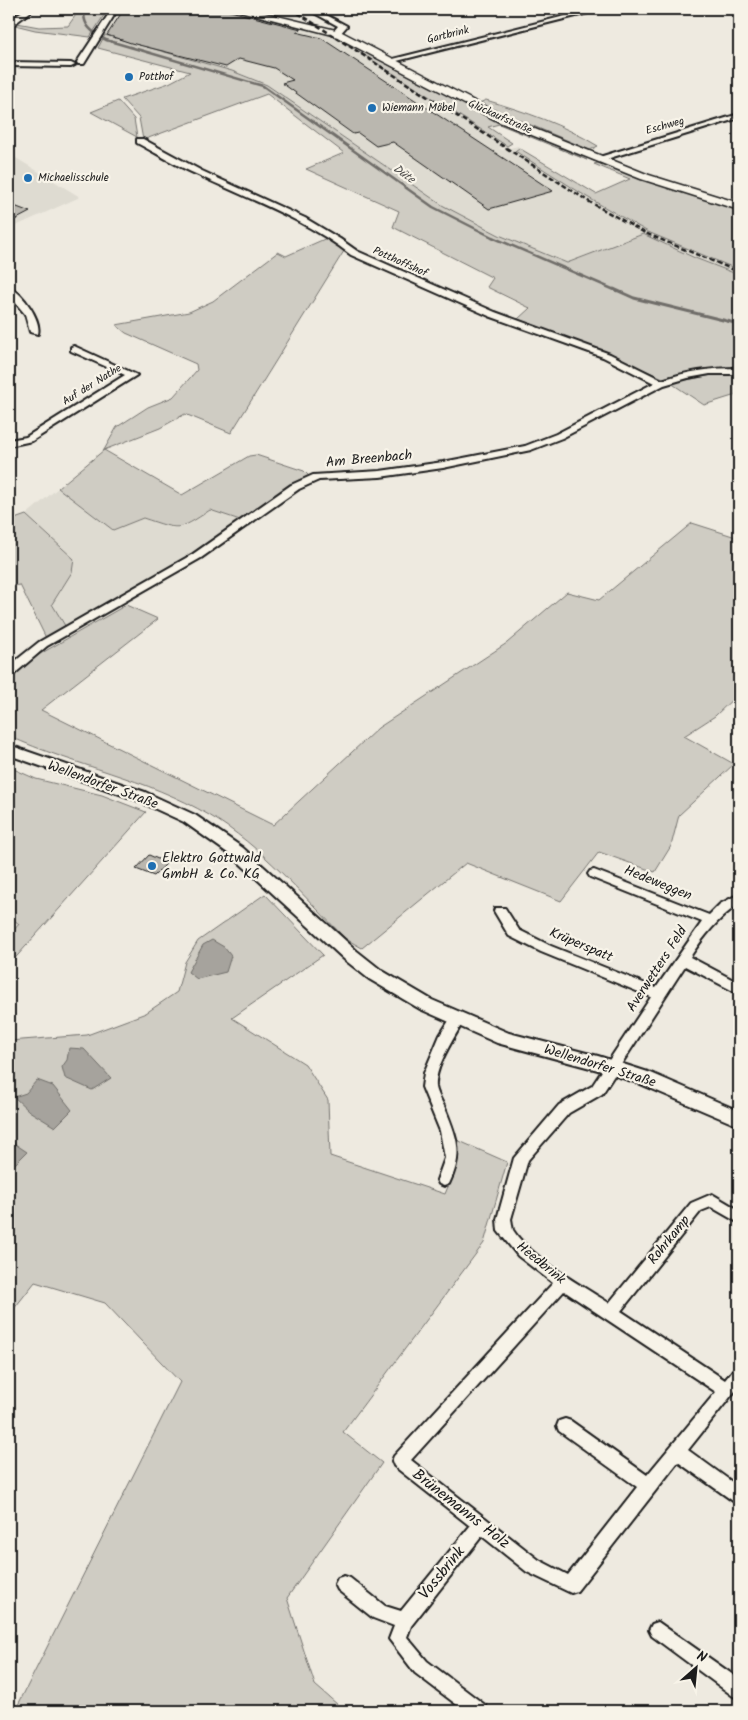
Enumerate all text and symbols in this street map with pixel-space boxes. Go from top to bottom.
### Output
street label: Gartbrink [425,21,472,49]
place label: Potthof [139,68,175,86]
marker: Potthof [123,71,135,83]
street label: Glückaufstraße [465,95,535,139]
place label: Wiemann Möbel [382,99,456,117]
marker: Wiemann Möbel [366,102,378,114]
street label: Eschweg [644,112,686,140]
water label: Düte [389,159,420,190]
place label: Michaelisschule [38,169,109,187]
marker: Michaelisschule [22,172,34,184]
street label: Potthoffshof [370,242,432,283]
street label: Auf der Nathe [59,360,125,410]
street label: Am Breenbach [325,444,413,474]
street label: Wellendorfer Straße [45,755,162,815]
place label: Elektro Gottwald GmbH & Co. KG [162,847,262,885]
street label: Hedeweggen [621,859,695,907]
marker: Elektro Gottwald GmbH & Co. KG [146,860,158,872]
street label: Averwetters Feld [621,921,694,1016]
street label: Krüperspatt [546,922,617,968]
street label: Wellendorfer Straße [541,1038,659,1094]
street label: Rohrkamp [642,1210,696,1269]
street label: Heedbrink [511,1236,571,1290]
street label: Brünemanns Holz [407,1463,515,1555]
street label: Vossbrink [412,1540,472,1605]
north arrow [670,1642,720,1692]
text: N [693,1645,711,1669]

